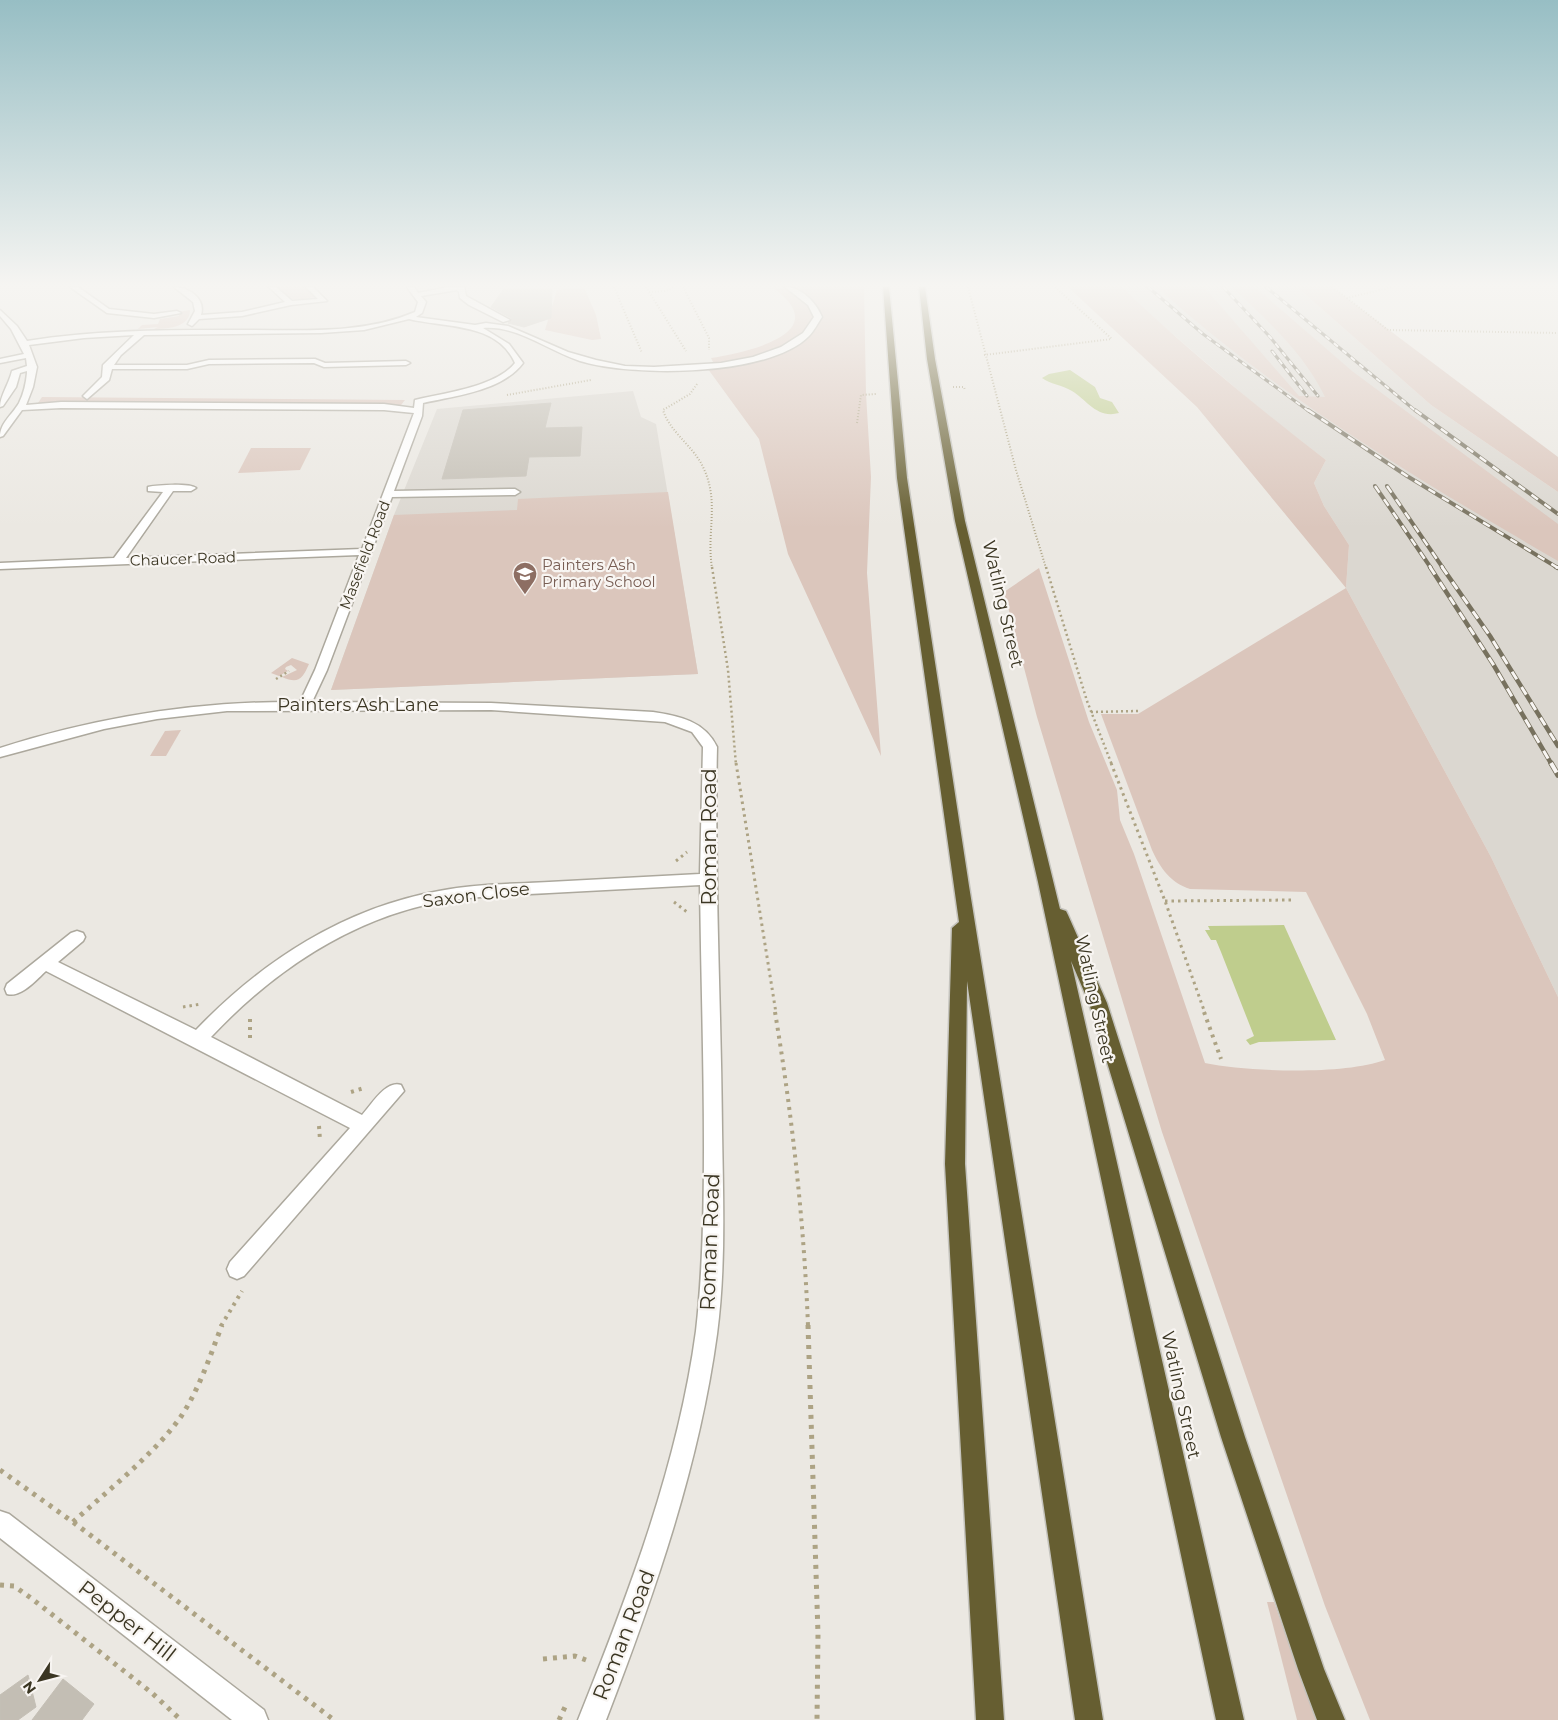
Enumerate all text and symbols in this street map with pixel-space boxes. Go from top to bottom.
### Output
street label: Masefield Road [335,498,394,612]
street label: Watling Street [978,538,1028,670]
street label: Chaucer Road [130,547,236,570]
place label: Painters Ash Primary School [542,555,656,591]
school or university icon: Painters Ash Primary School [512,561,538,595]
street label: Painters Ash Lane [277,694,439,716]
street label: Roman Road [696,768,721,906]
street label: Saxon Close [421,878,531,912]
street label: Watling Street [1071,933,1119,1065]
street label: Roman Road [695,1173,724,1311]
street label: Watling Street [1157,1329,1205,1461]
street label: Roman Road [587,1566,660,1704]
street label: Pepper Hill [74,1575,181,1666]
north arrow [15,1655,65,1705]
text: N [19,1678,40,1698]

